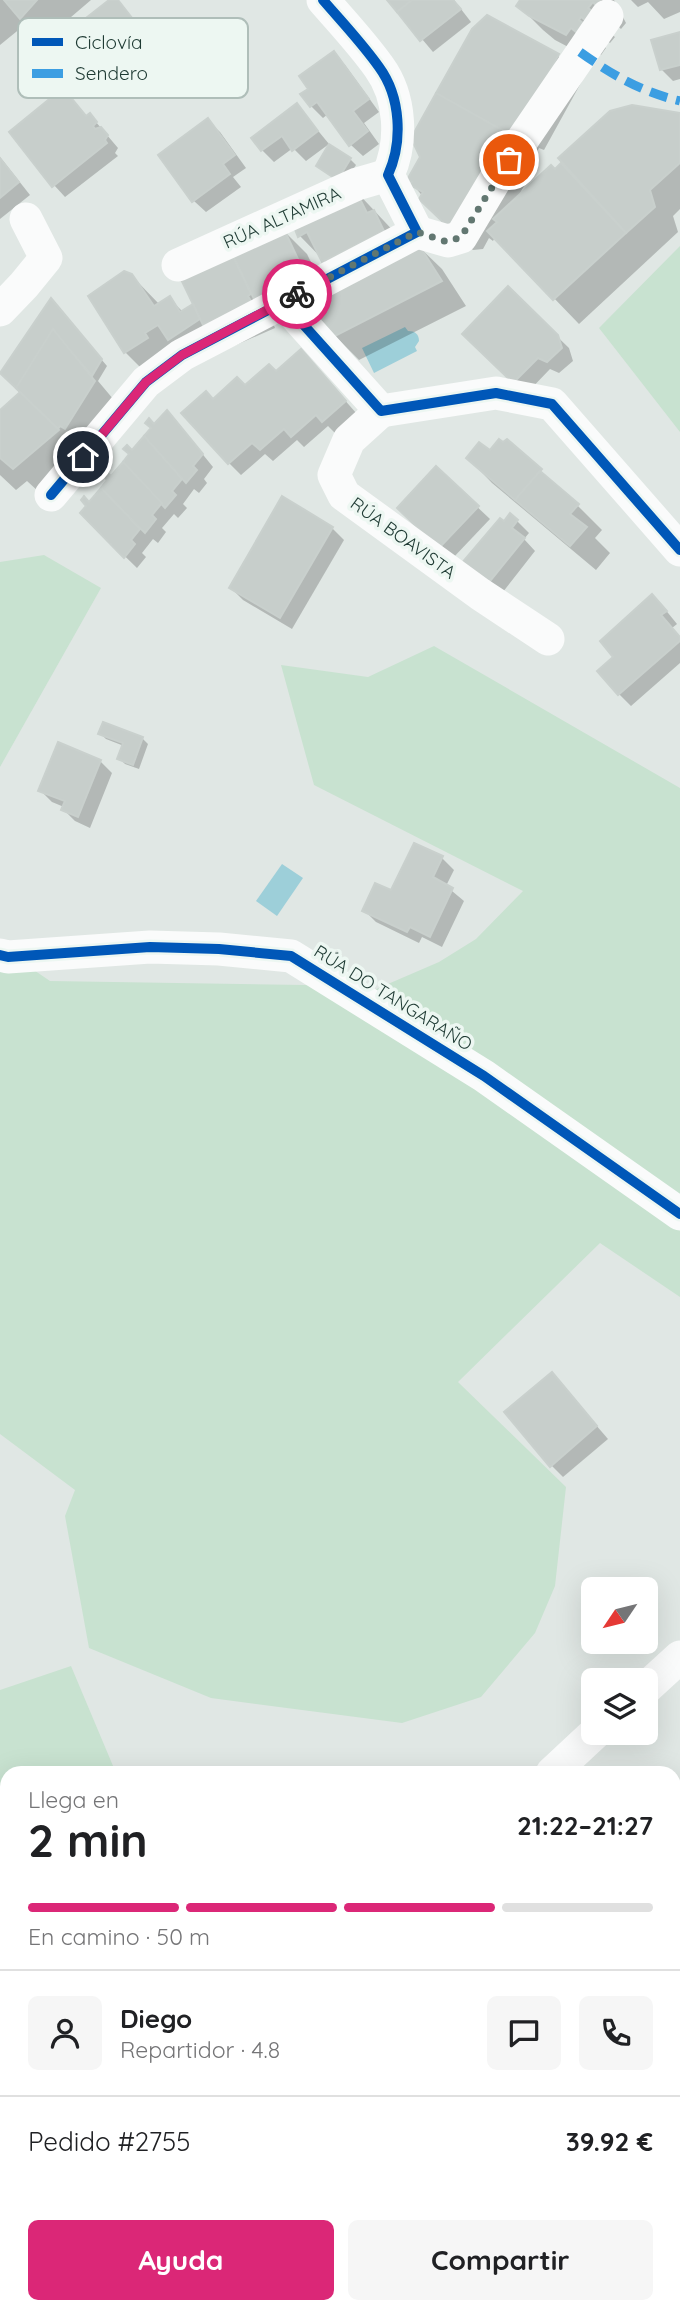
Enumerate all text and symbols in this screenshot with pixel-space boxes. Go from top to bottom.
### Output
legend [18,18,248,98]
text: Ciclovía [75,30,143,54]
text: Sendero [75,61,148,85]
pin [479,130,539,190]
icon: bag [490,141,528,179]
street label: RÚA ALTAMIRA [220,181,344,254]
courier [262,259,332,329]
icon: bike [278,275,316,313]
pin [53,427,113,487]
icon: home [64,438,102,476]
street label: RÚA BOAVISTA [346,492,461,584]
street label: RÚA DO TANGARAÑO [310,940,477,1056]
north arrow [581,1577,658,1654]
map controls [581,1577,658,1745]
button: layers [581,1668,658,1745]
text: Llega en [28,1785,119,1814]
text: 21:22–21:27 [517,1809,653,1842]
text: 2 min [28,1811,148,1869]
text: En camino · 50 m [28,1922,210,1951]
button: person [28,1996,102,2070]
button: chat [487,1996,561,2070]
button: phone [579,1996,653,2070]
text: Diego [120,2002,192,2035]
text: Repartidor · 4.8 [120,2035,280,2064]
text: Pedido #2755 [28,2125,190,2158]
text: 39.92 € [566,2125,653,2158]
button: Ayuda [28,2220,334,2300]
button: Compartir [348,2220,653,2300]

